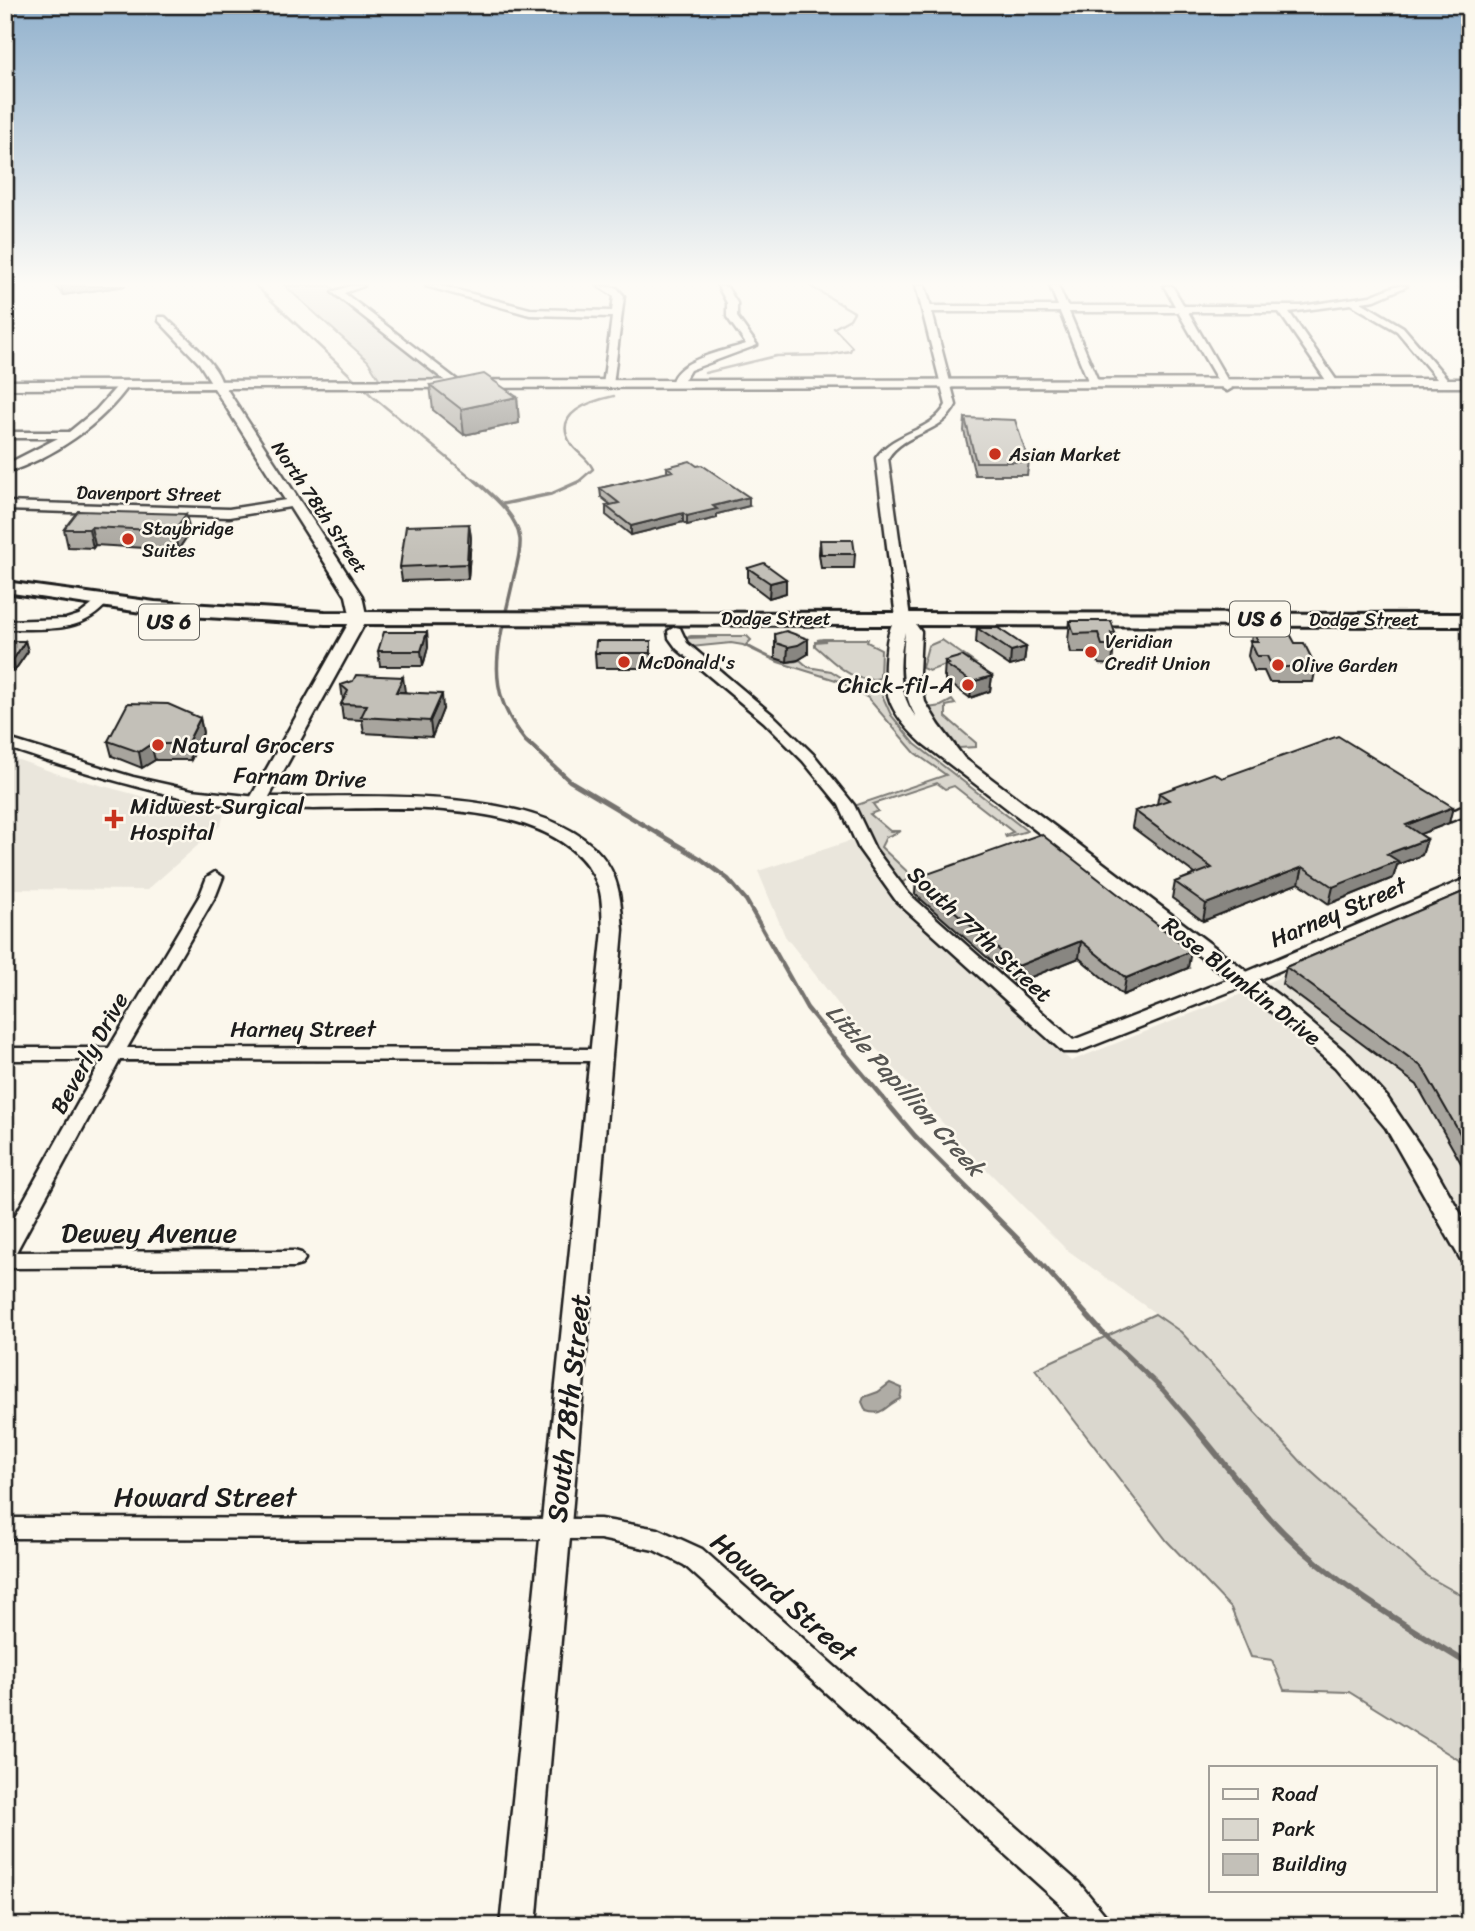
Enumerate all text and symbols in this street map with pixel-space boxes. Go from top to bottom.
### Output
street label: North 78th Street [263,434,376,581]
place label: Asian Market [1008,438,1121,471]
marker: Asian Market [987,446,1003,462]
street label: Davenport Street [76,476,222,511]
place label: Staybridge Suites [142,512,234,567]
marker: Staybridge Suites [120,531,136,547]
street label: Dodge Street [721,602,831,635]
road number: US 6 [1230,602,1290,636]
street label: Dodge Street [1309,603,1419,636]
road number: US 6 [139,604,199,640]
place label: Veridian Credit Union [1105,625,1210,680]
marker: Veridian Credit Union [1083,644,1099,660]
place label: McDonald's [638,646,735,679]
place label: Olive Garden [1292,649,1398,682]
marker: McDonald's [616,654,632,670]
marker: Olive Garden [1270,657,1286,673]
place label: Chick-fil-A [838,665,954,706]
marker: Chick-fil-A [960,677,976,693]
place label: Natural Grocers [172,725,335,766]
marker: Natural Grocers [150,737,166,753]
street label: Farnam Drive [233,755,367,800]
place label: Midwest Surgical Hospital [130,786,305,853]
marker: Midwest Surgical Hospital [104,809,124,829]
street label: South 77th Street [897,855,1062,1013]
street label: Harney Street [1263,865,1415,960]
street label: Rose Blumkin Drive [1153,906,1331,1057]
street label: Beverly Drive [39,984,140,1122]
water label: Little Papillion Creek [815,993,997,1189]
street label: Harney Street [230,1009,377,1050]
street label: Dewey Avenue [61,1208,237,1257]
street label: South 78th Street [532,1291,605,1525]
street label: Howard Street [114,1472,298,1521]
street label: Howard Street [699,1519,870,1677]
legend [1209,1766,1436,1892]
text: Road [1272,1775,1319,1813]
text: Park [1272,1810,1315,1848]
text: Building [1272,1845,1348,1883]

